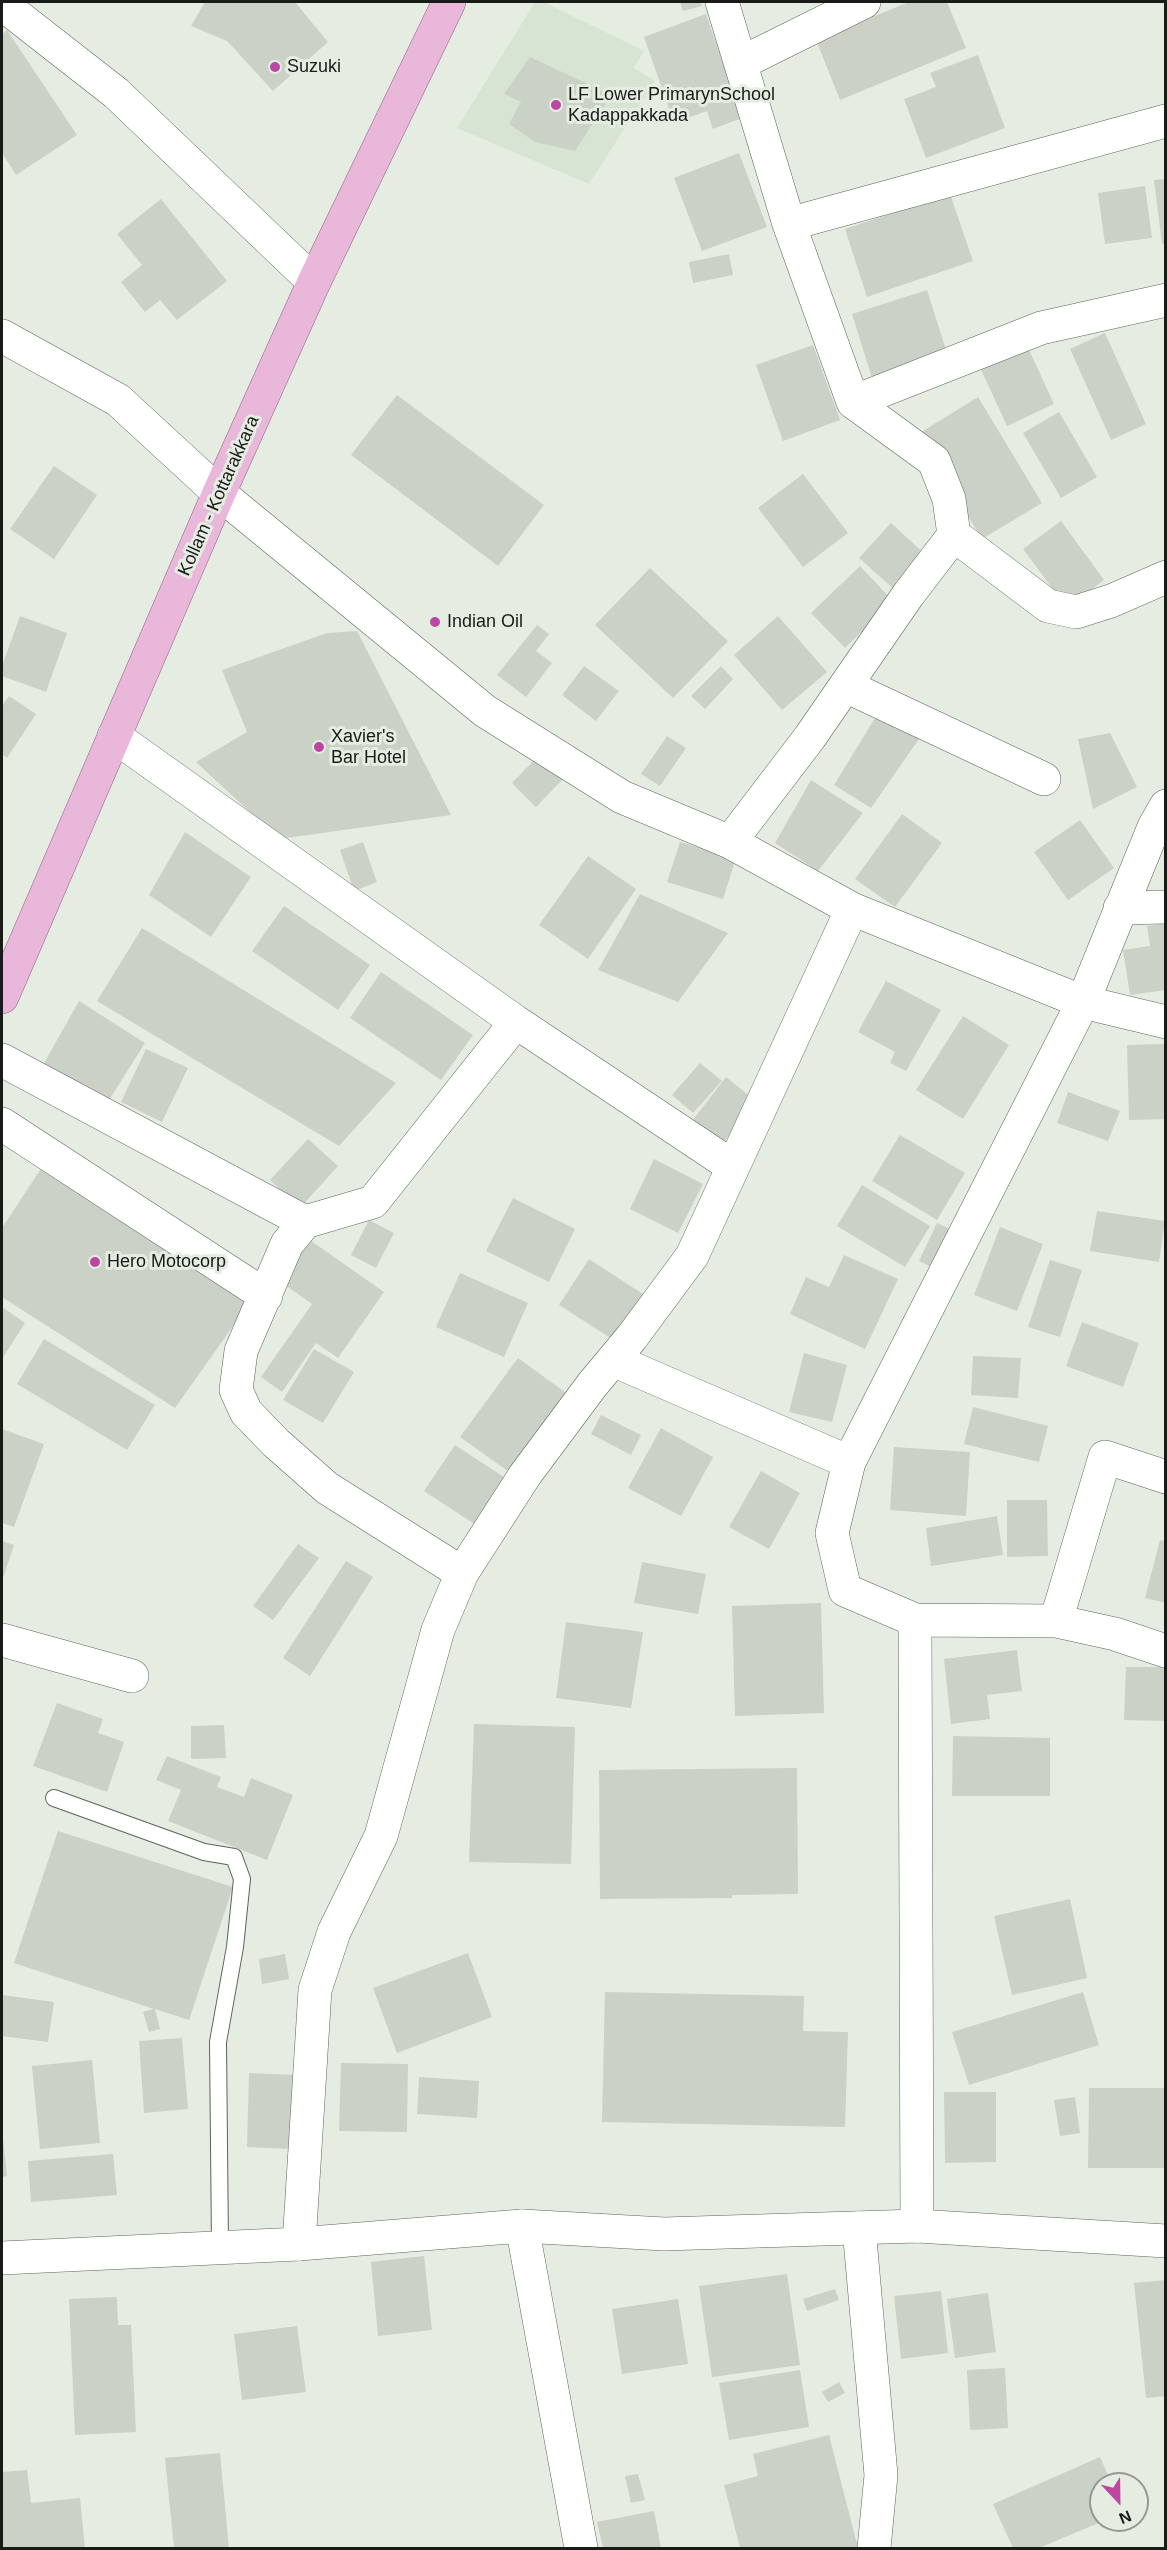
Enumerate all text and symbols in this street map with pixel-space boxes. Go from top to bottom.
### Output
place label: Suzuki [287,56,341,78]
marker: Suzuki [268,60,282,74]
place label: LF Lower PrimarynSchool Kadappakkada [568,84,775,127]
marker: LF Lower PrimarynSchool Kadappakkada [549,98,563,112]
street label: Kollam - Kottarakkara [174,413,264,579]
place label: Indian Oil [447,611,523,633]
marker: Indian Oil [428,615,442,629]
place label: Xavier's Bar Hotel [331,726,406,768]
marker: Xavier's Bar Hotel [312,740,326,754]
place label: Hero Motocorp [107,1251,226,1273]
marker: Hero Motocorp [88,1255,102,1269]
north arrow [1089,2472,1149,2532]
text: N [1117,2507,1134,2527]

